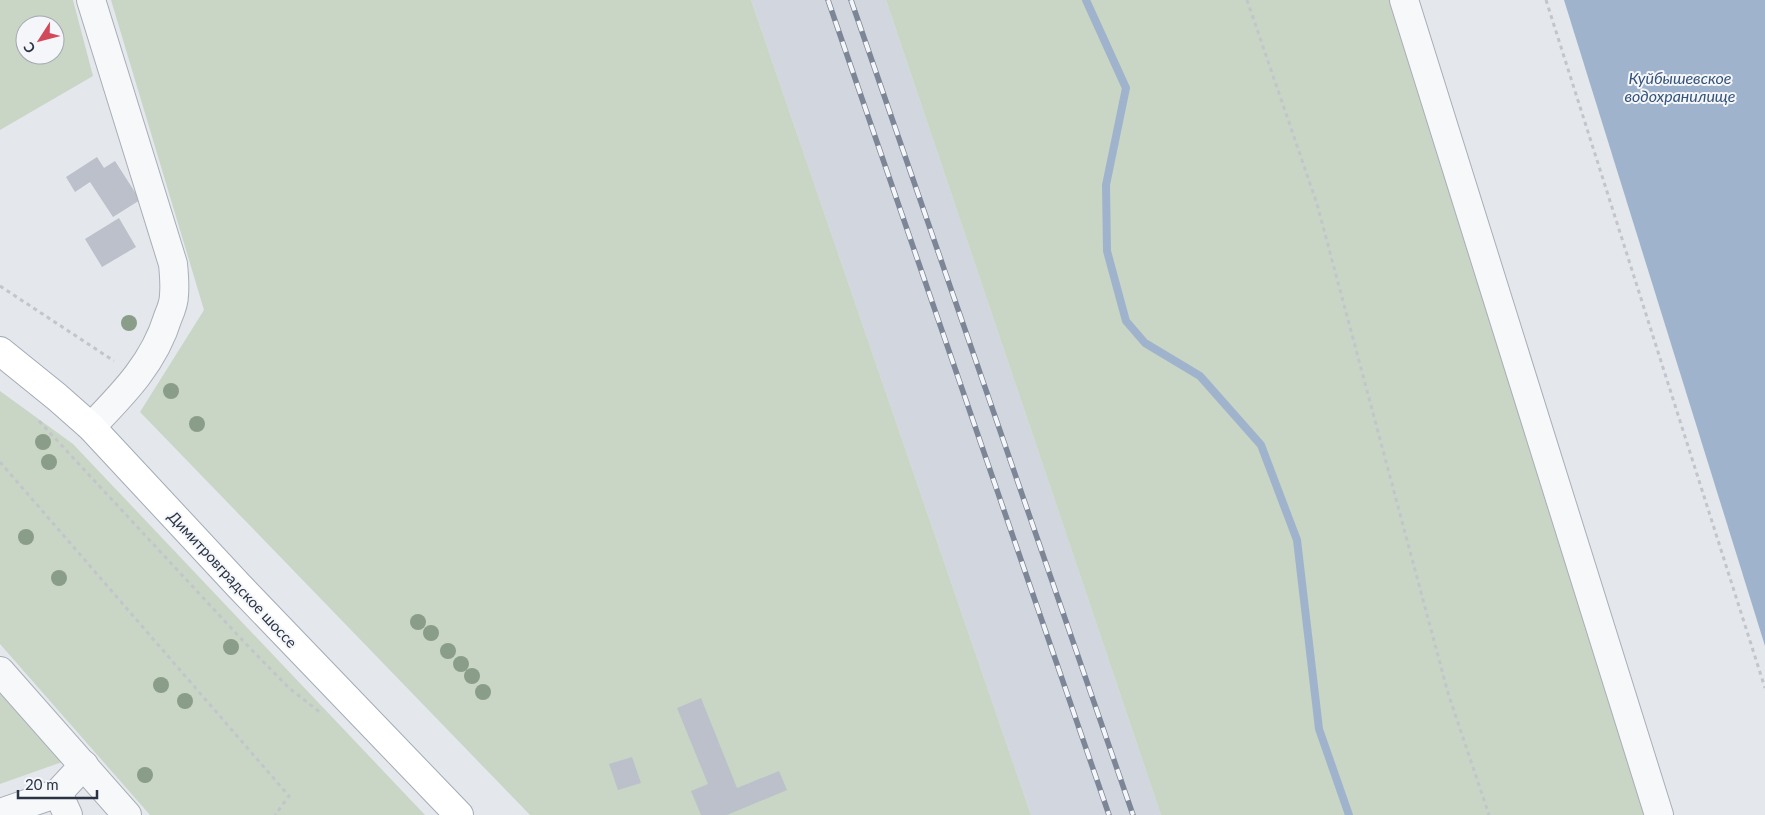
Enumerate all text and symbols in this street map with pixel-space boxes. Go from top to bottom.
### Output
north arrow [15,15,65,65]
text: С [19,39,39,57]
water label: Куйбышевское водохранилище [1624,68,1736,105]
street label: Димитровградское шоссе [165,507,301,651]
scale bar [18,768,96,800]
text: 20 m [25,775,59,793]

